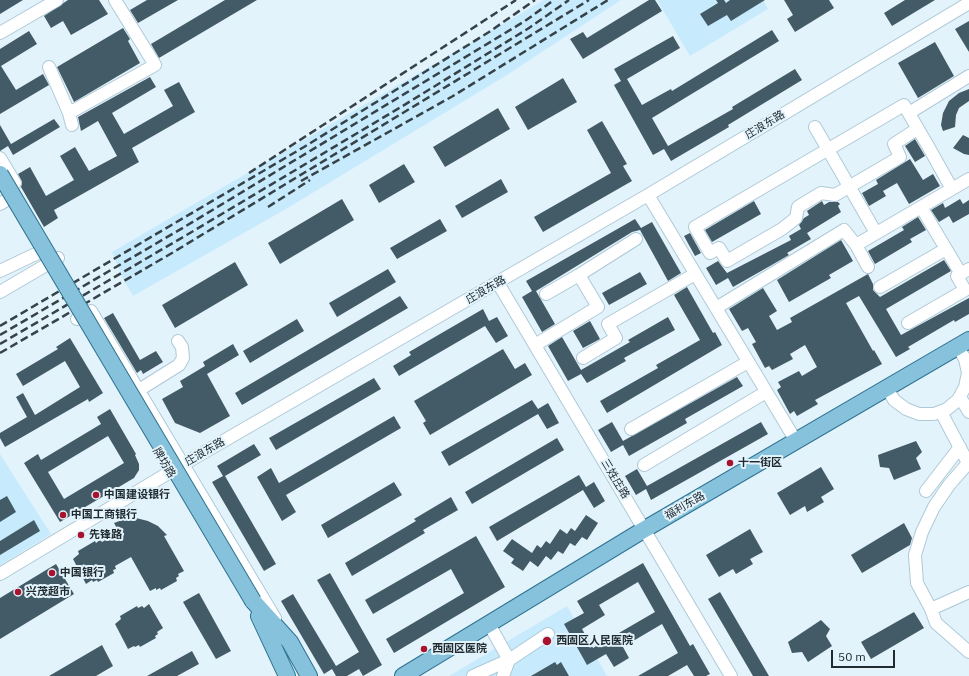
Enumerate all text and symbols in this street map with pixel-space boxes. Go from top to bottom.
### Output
street label: 庄浪东路 [743,108,787,142]
street label: 庄浪东路 [464,273,508,307]
street label: 庄浪东路 [183,435,227,469]
street label: 牌坊路 [150,445,178,481]
place label: 十一街区 [738,456,782,470]
street label: 三姓庄路 [598,457,632,501]
marker: 十一街区 [725,458,735,468]
place label: 中国建设银行 [104,488,170,502]
street label: 福利东路 [663,489,707,523]
marker: 中国建设银行 [91,490,101,500]
place label: 中国工商银行 [71,508,137,522]
marker: 中国工商银行 [58,510,68,520]
place label: 先锋路 [89,528,122,542]
marker: 先锋路 [76,530,86,540]
place label: 中国银行 [60,566,104,580]
marker: 中国银行 [47,568,57,578]
place label: 兴茂超市 [26,585,70,599]
marker: 兴茂超市 [13,587,23,597]
place label: 西固区人民医院 [556,634,633,648]
marker: 西固区人民医院 [541,635,553,647]
place label: 西固区医院 [432,642,487,656]
scale bar [833,642,897,668]
marker: 西固区医院 [419,644,429,654]
text: 50 m [838,649,866,664]

